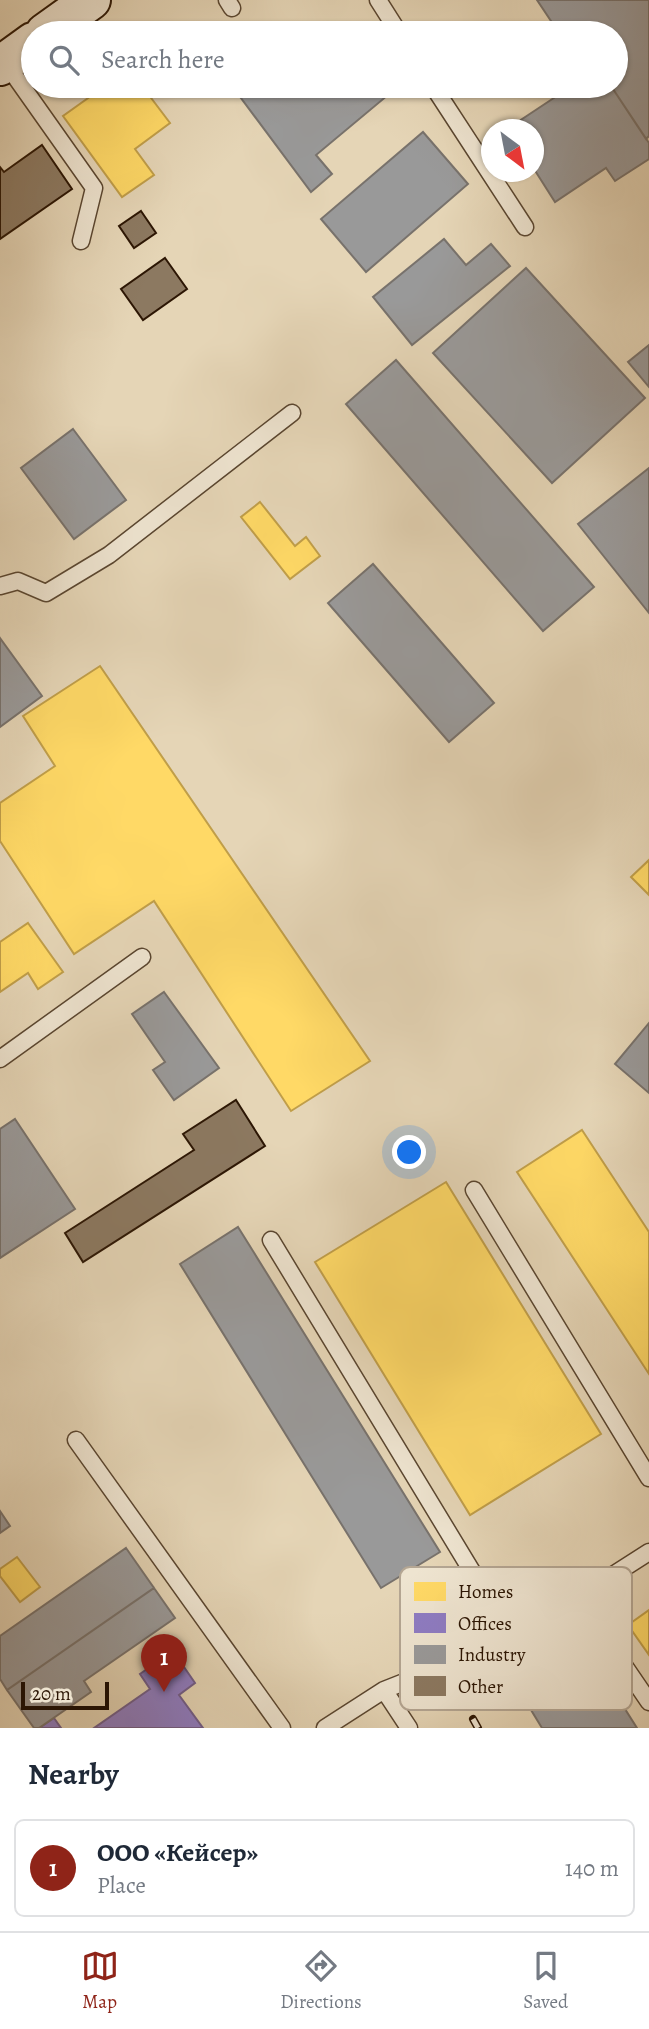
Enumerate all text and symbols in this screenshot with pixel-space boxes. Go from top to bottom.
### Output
search box [21,21,628,98]
icon: search [45,41,83,79]
text: Search here [101,42,225,77]
north arrow [481,119,544,182]
your location [392,1135,426,1169]
legend [400,1567,632,1710]
text: Homes [458,1579,513,1605]
text: Offices [458,1611,512,1637]
pin: 1 [141,1634,187,1692]
text: Industry [458,1642,526,1668]
text: Other [458,1674,503,1700]
scale bar [21,1679,108,1711]
text: 20 m [32,1681,71,1707]
text: Nearby [28,1754,119,1794]
text: ООО «Кейсер» [97,1835,258,1870]
text: 1 [49,1853,57,1884]
text: 140 m [565,1853,619,1884]
text: Place [97,1870,146,1901]
tab: Map [81,1947,119,2015]
tab: Directions [280,1947,362,2015]
tab: Saved [523,1947,568,2015]

